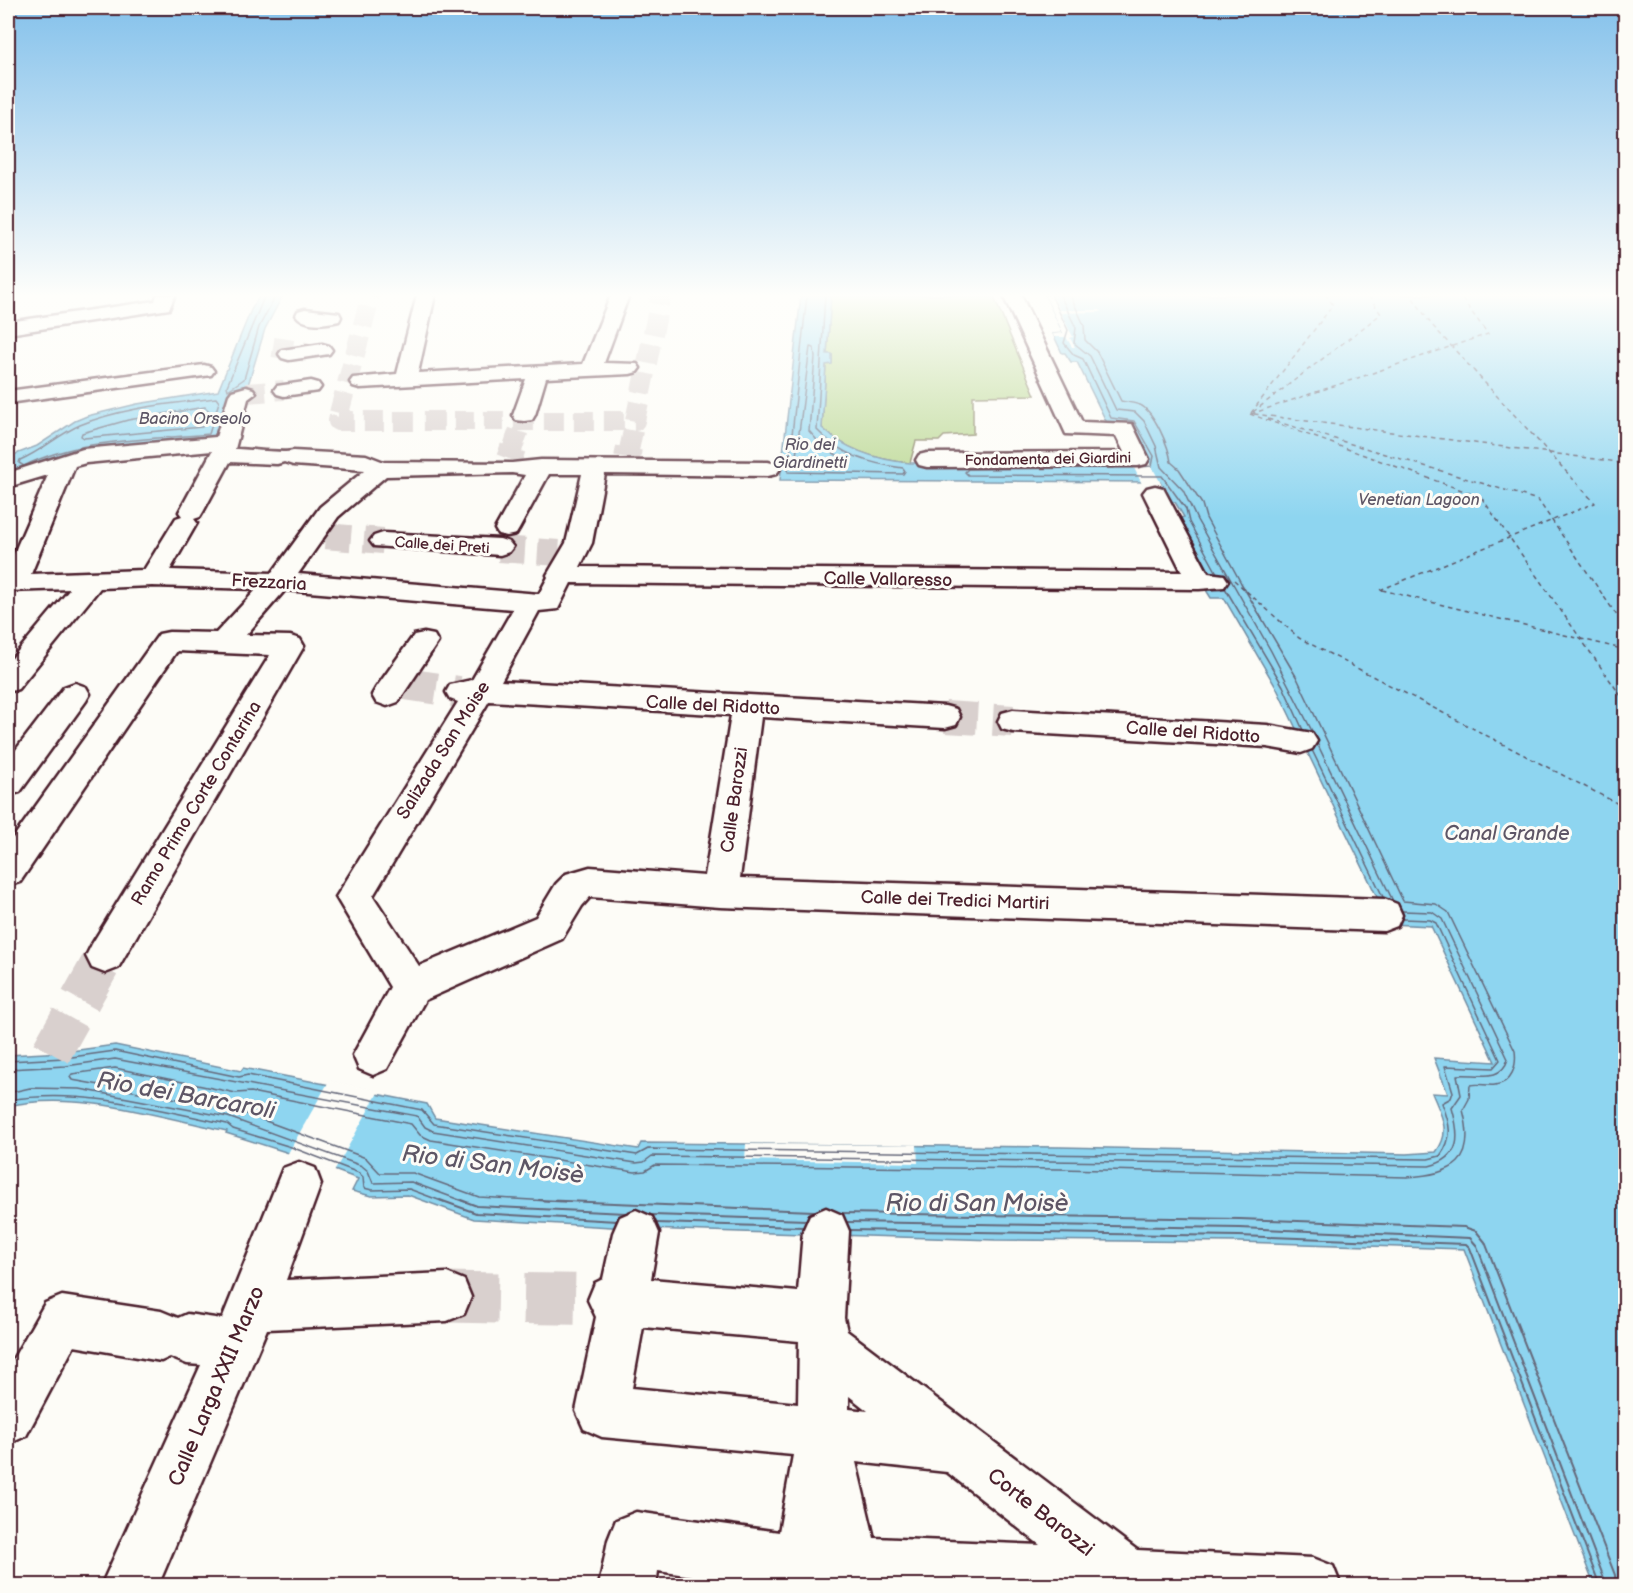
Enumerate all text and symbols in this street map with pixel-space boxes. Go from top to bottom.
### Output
water label: Bacino Orseolo [139,410,251,429]
water label: Rio dei Giardinetti [773,436,849,473]
street label: Fondamenta dei Giardini [965,449,1131,470]
water label: Venetian Lagoon [1358,491,1480,510]
street label: Calle dei Preti [394,533,490,558]
street label: Calle Vallaresso [823,568,953,591]
street label: Frezzaria [231,570,307,595]
street label: Salizada San Moise [393,677,495,823]
street label: Calle del Ridotto [645,691,781,720]
street label: Ramo Primo Corte Contarina [127,697,266,909]
street label: Calle del Ridotto [1125,717,1261,748]
street label: Calle Barozzi [717,746,752,854]
water label: Canal Grande [1444,822,1570,846]
street label: Calle dei Tredici Martiri [860,887,1050,914]
water label: Rio dei Barcaroli [95,1066,279,1126]
water label: Rio di San Moisè [400,1139,586,1190]
water label: Rio di San Moisè [885,1189,1069,1218]
street label: Calle Larga XXII Marzo [163,1282,270,1490]
street label: Corte Barozzi [982,1463,1099,1562]

